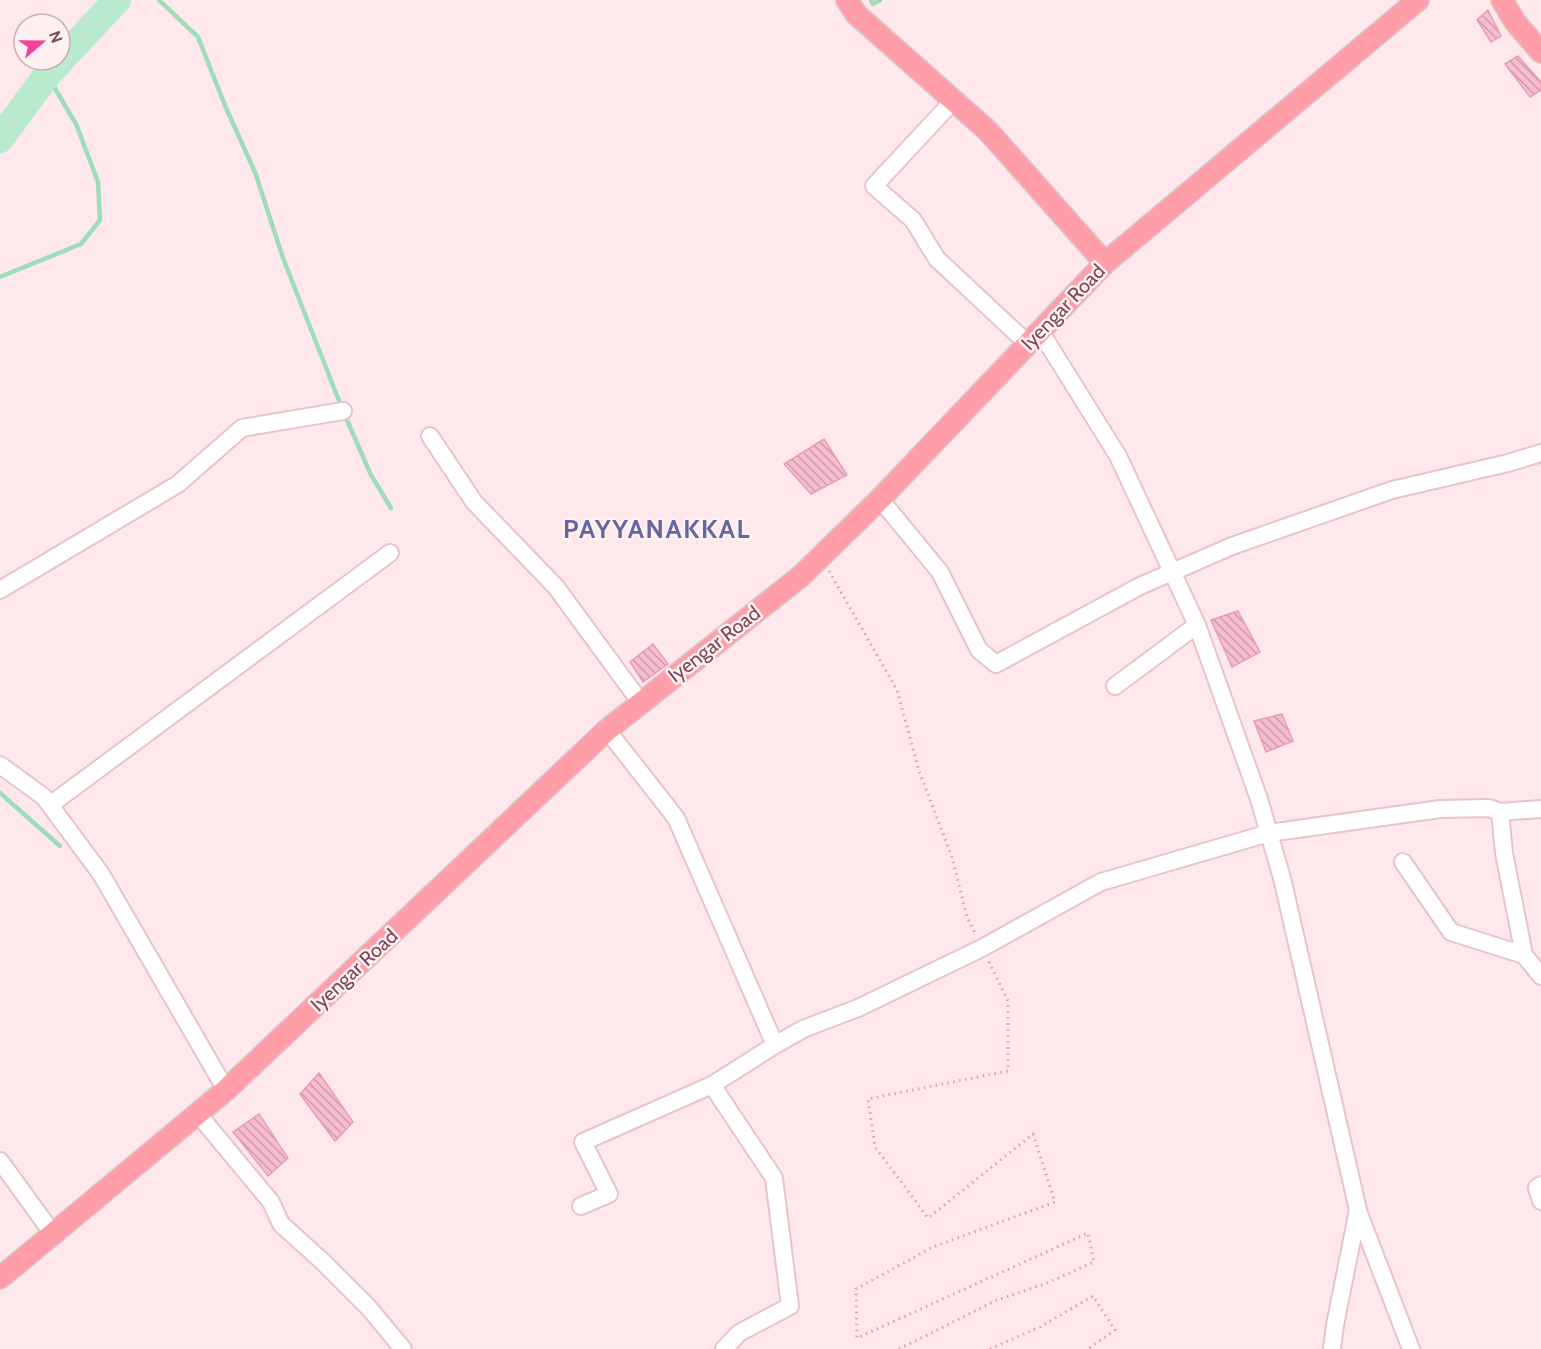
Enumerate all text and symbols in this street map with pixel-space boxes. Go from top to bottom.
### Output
north arrow [12,12,72,72]
text: N [45,28,66,46]
street label: Iyengar Road [1016,259,1110,355]
district label: PAYYANAKKAL [563,513,751,545]
street label: Iyengar Road [663,601,765,687]
street label: Iyengar Road [306,924,402,1016]

